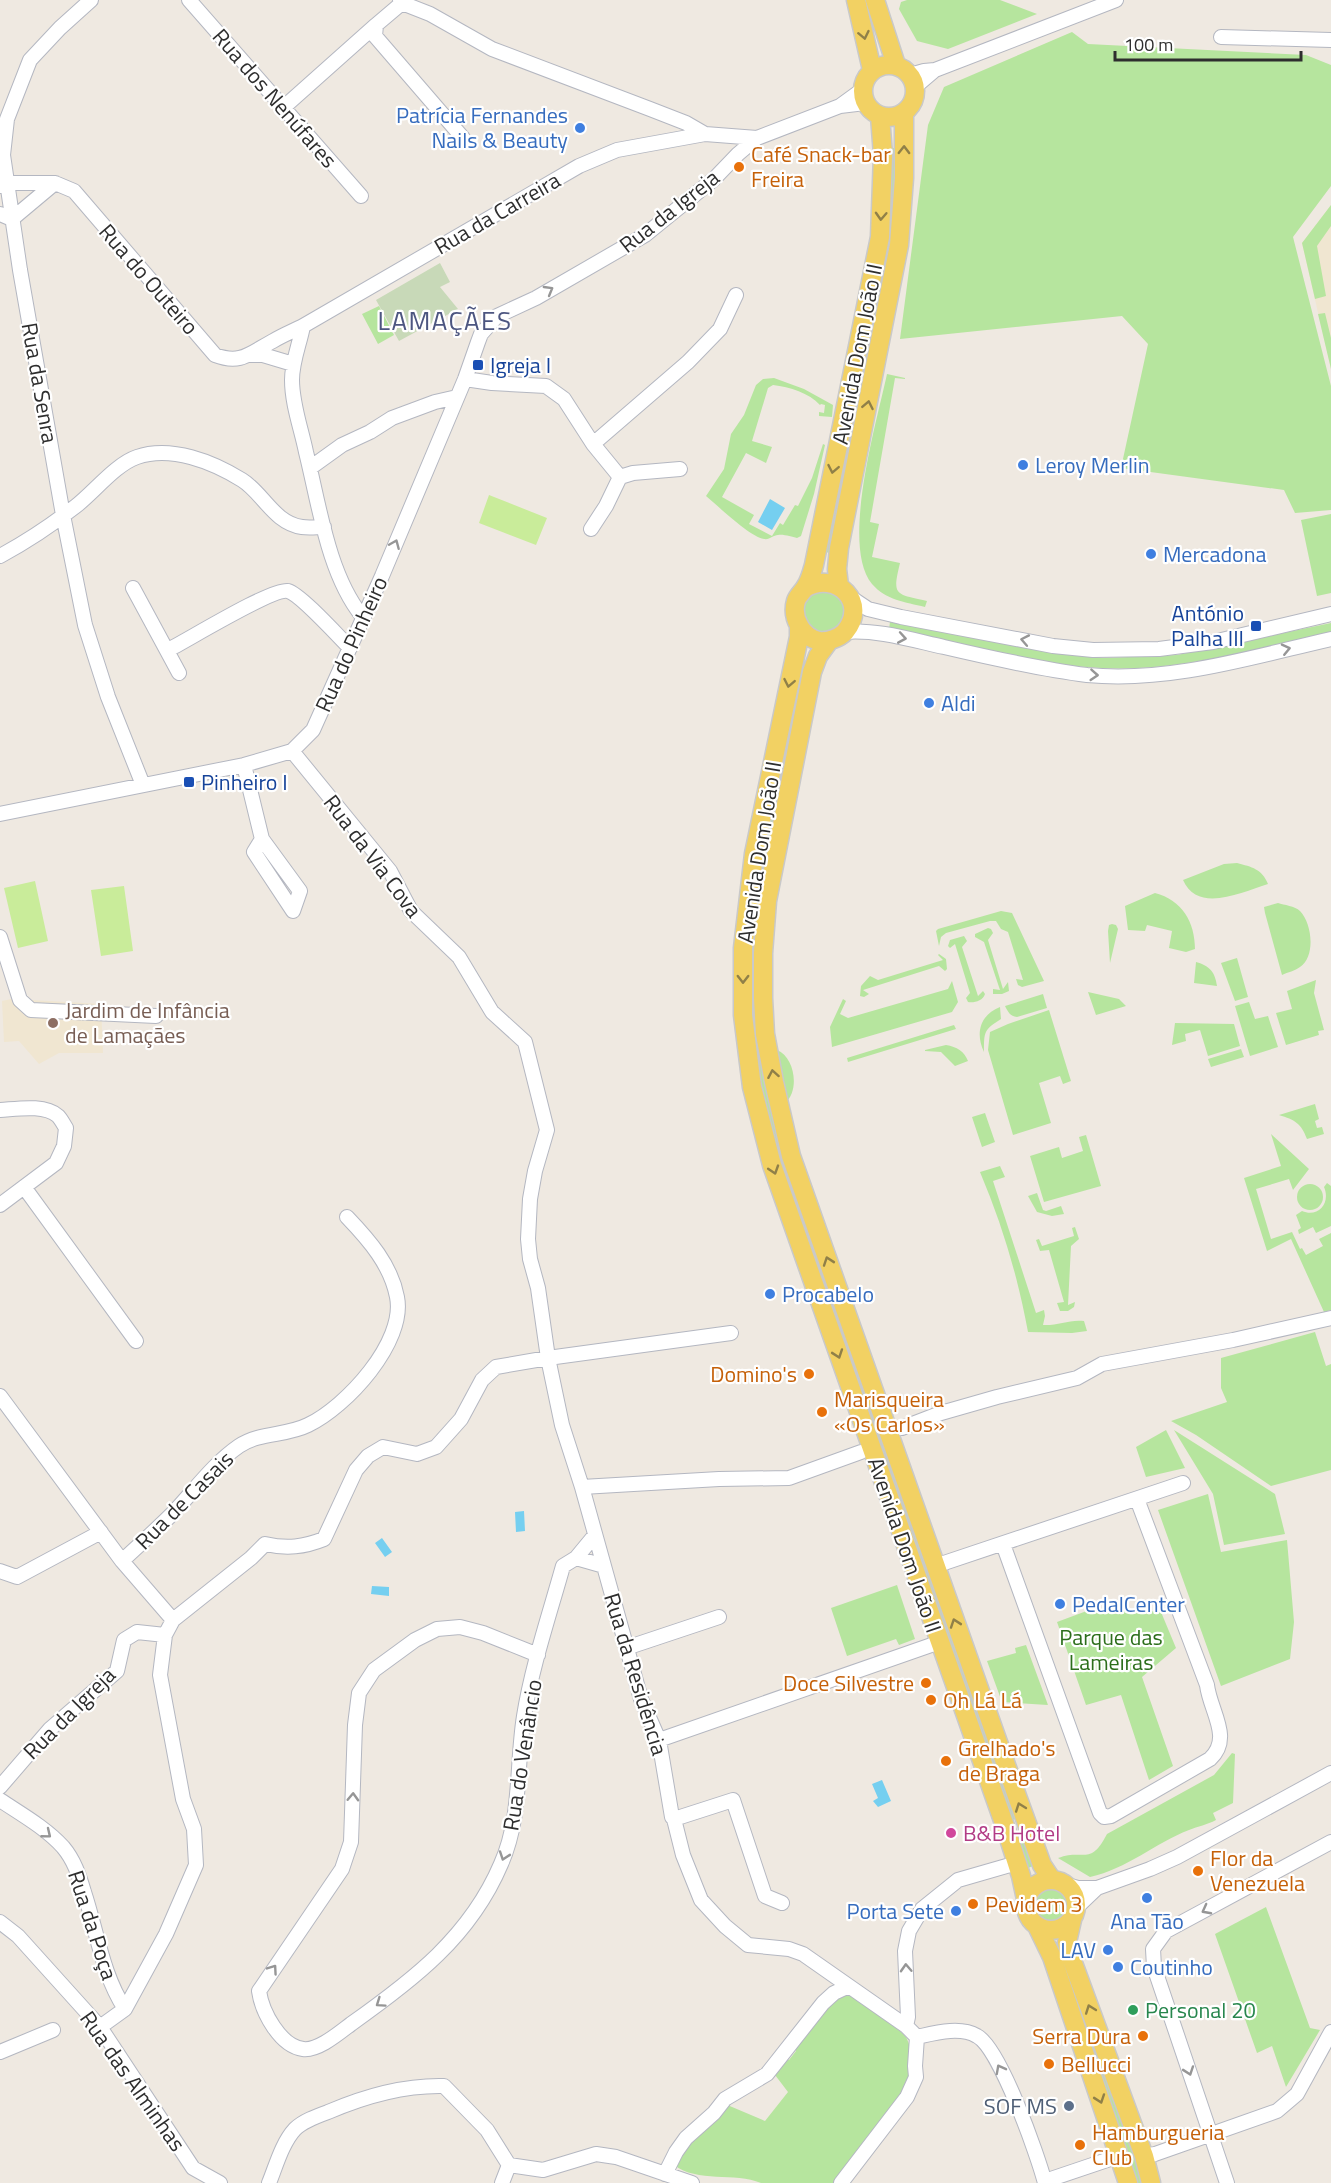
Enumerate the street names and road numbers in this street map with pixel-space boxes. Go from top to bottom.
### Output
street label: Rua dos Nenúfares [205,21,345,175]
street label: Rua da Igreja [611,161,727,261]
street label: Rua da Carreira [427,163,567,263]
street label: Rua do Outeiro [91,216,207,342]
street label: Avenida Dom João II [823,261,891,447]
street label: Rua da Senra [13,320,67,446]
street label: Rua do Pinheiro [306,571,396,717]
street label: Avenida Dom João II [728,759,790,945]
street label: Rua da Via Cova [315,787,431,925]
street label: Rua de Casais [127,1443,241,1557]
street label: Avenida Dom João II [859,1453,951,1637]
street label: Rua da Residência [595,1589,677,1759]
street label: Rua da Igreja [15,1659,123,1767]
street label: Rua do Venâncio [493,1677,551,1833]
street label: Rua da Poça [59,1866,127,1984]
street label: Rua das Alminhas [72,2004,194,2158]

